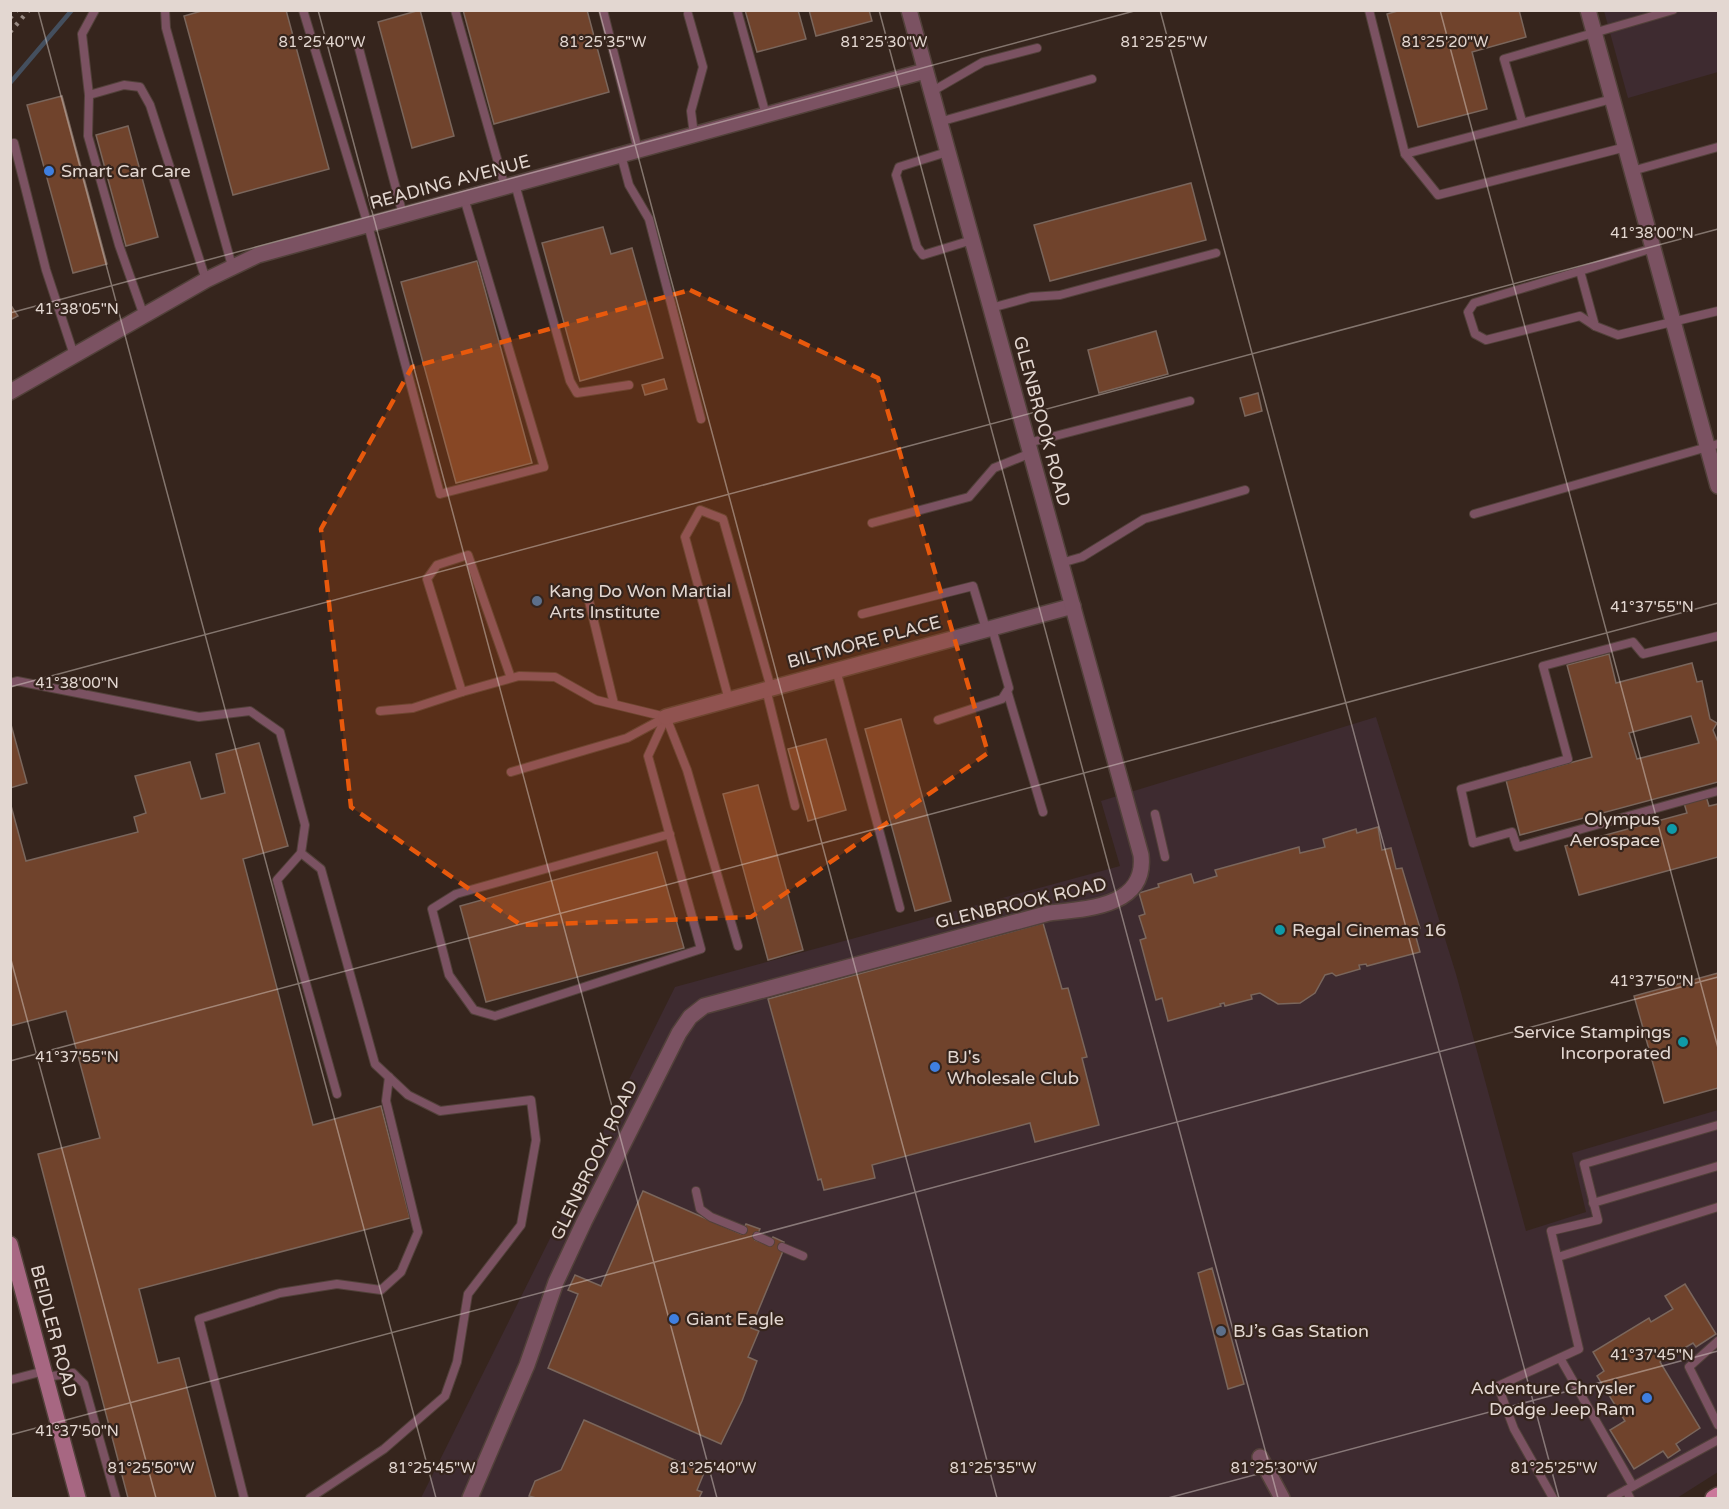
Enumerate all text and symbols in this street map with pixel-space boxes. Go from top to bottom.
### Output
text: 81°25'40"W [279,33,365,51]
text: 81°25'35"W [560,33,646,51]
text: 81°25'30"W [841,33,927,51]
text: 81°25'25"W [1121,33,1207,51]
text: 81°25'20"W [1402,33,1488,51]
street label: READING AVENUE [367,150,533,214]
place label: Smart Car Care [61,160,191,182]
marker: Smart Car Care [42,164,56,178]
text: 41°38'00"N [1610,224,1694,242]
text: 41°38'05"N [35,300,119,318]
street label: GLENBROOK ROAD [1009,333,1075,509]
place label: Kang Do Won Martial Arts Institute [549,580,731,623]
marker: Kang Do Won Martial Arts Institute [530,594,544,608]
text: 41°37'55"N [1610,598,1694,616]
street label: BILTMORE PLACE [785,611,943,673]
text: 41°38'00"N [35,674,119,692]
place label: Olympus Aerospace [1569,808,1660,851]
marker: Olympus Aerospace [1665,822,1679,836]
street label: GLENBROOK ROAD [933,873,1109,933]
place label: Regal Cinemas 16 [1292,919,1446,941]
marker: Regal Cinemas 16 [1273,923,1287,937]
text: 41°37'50"N [1610,972,1694,990]
place label: Service Stampings Incorporated [1513,1021,1671,1064]
marker: Service Stampings Incorporated [1676,1035,1690,1049]
place label: BJ's Wholesale Club [947,1046,1079,1089]
text: 41°37'55"N [35,1048,119,1066]
marker: BJ's Wholesale Club [928,1060,942,1074]
street label: GLENBROOK ROAD [546,1076,642,1244]
street label: BEIDLER ROAD [26,1262,82,1400]
place label: Giant Eagle [686,1308,784,1330]
marker: Giant Eagle [667,1312,681,1326]
place label: BJ’s Gas Station [1233,1320,1369,1342]
marker: BJ’s Gas Station [1214,1324,1228,1338]
text: 41°37'45"N [1610,1346,1694,1364]
place label: Adventure Chrysler Dodge Jeep Ram [1471,1377,1635,1420]
marker: Adventure Chrysler Dodge Jeep Ram [1640,1391,1654,1405]
text: 41°37'50"N [35,1422,119,1440]
text: 81°25'50"W [108,1459,194,1477]
text: 81°25'45"W [389,1459,475,1477]
text: 81°25'40"W [670,1459,756,1477]
text: 81°25'35"W [950,1459,1036,1477]
text: 81°25'30"W [1231,1459,1317,1477]
text: 81°25'25"W [1511,1459,1597,1477]

